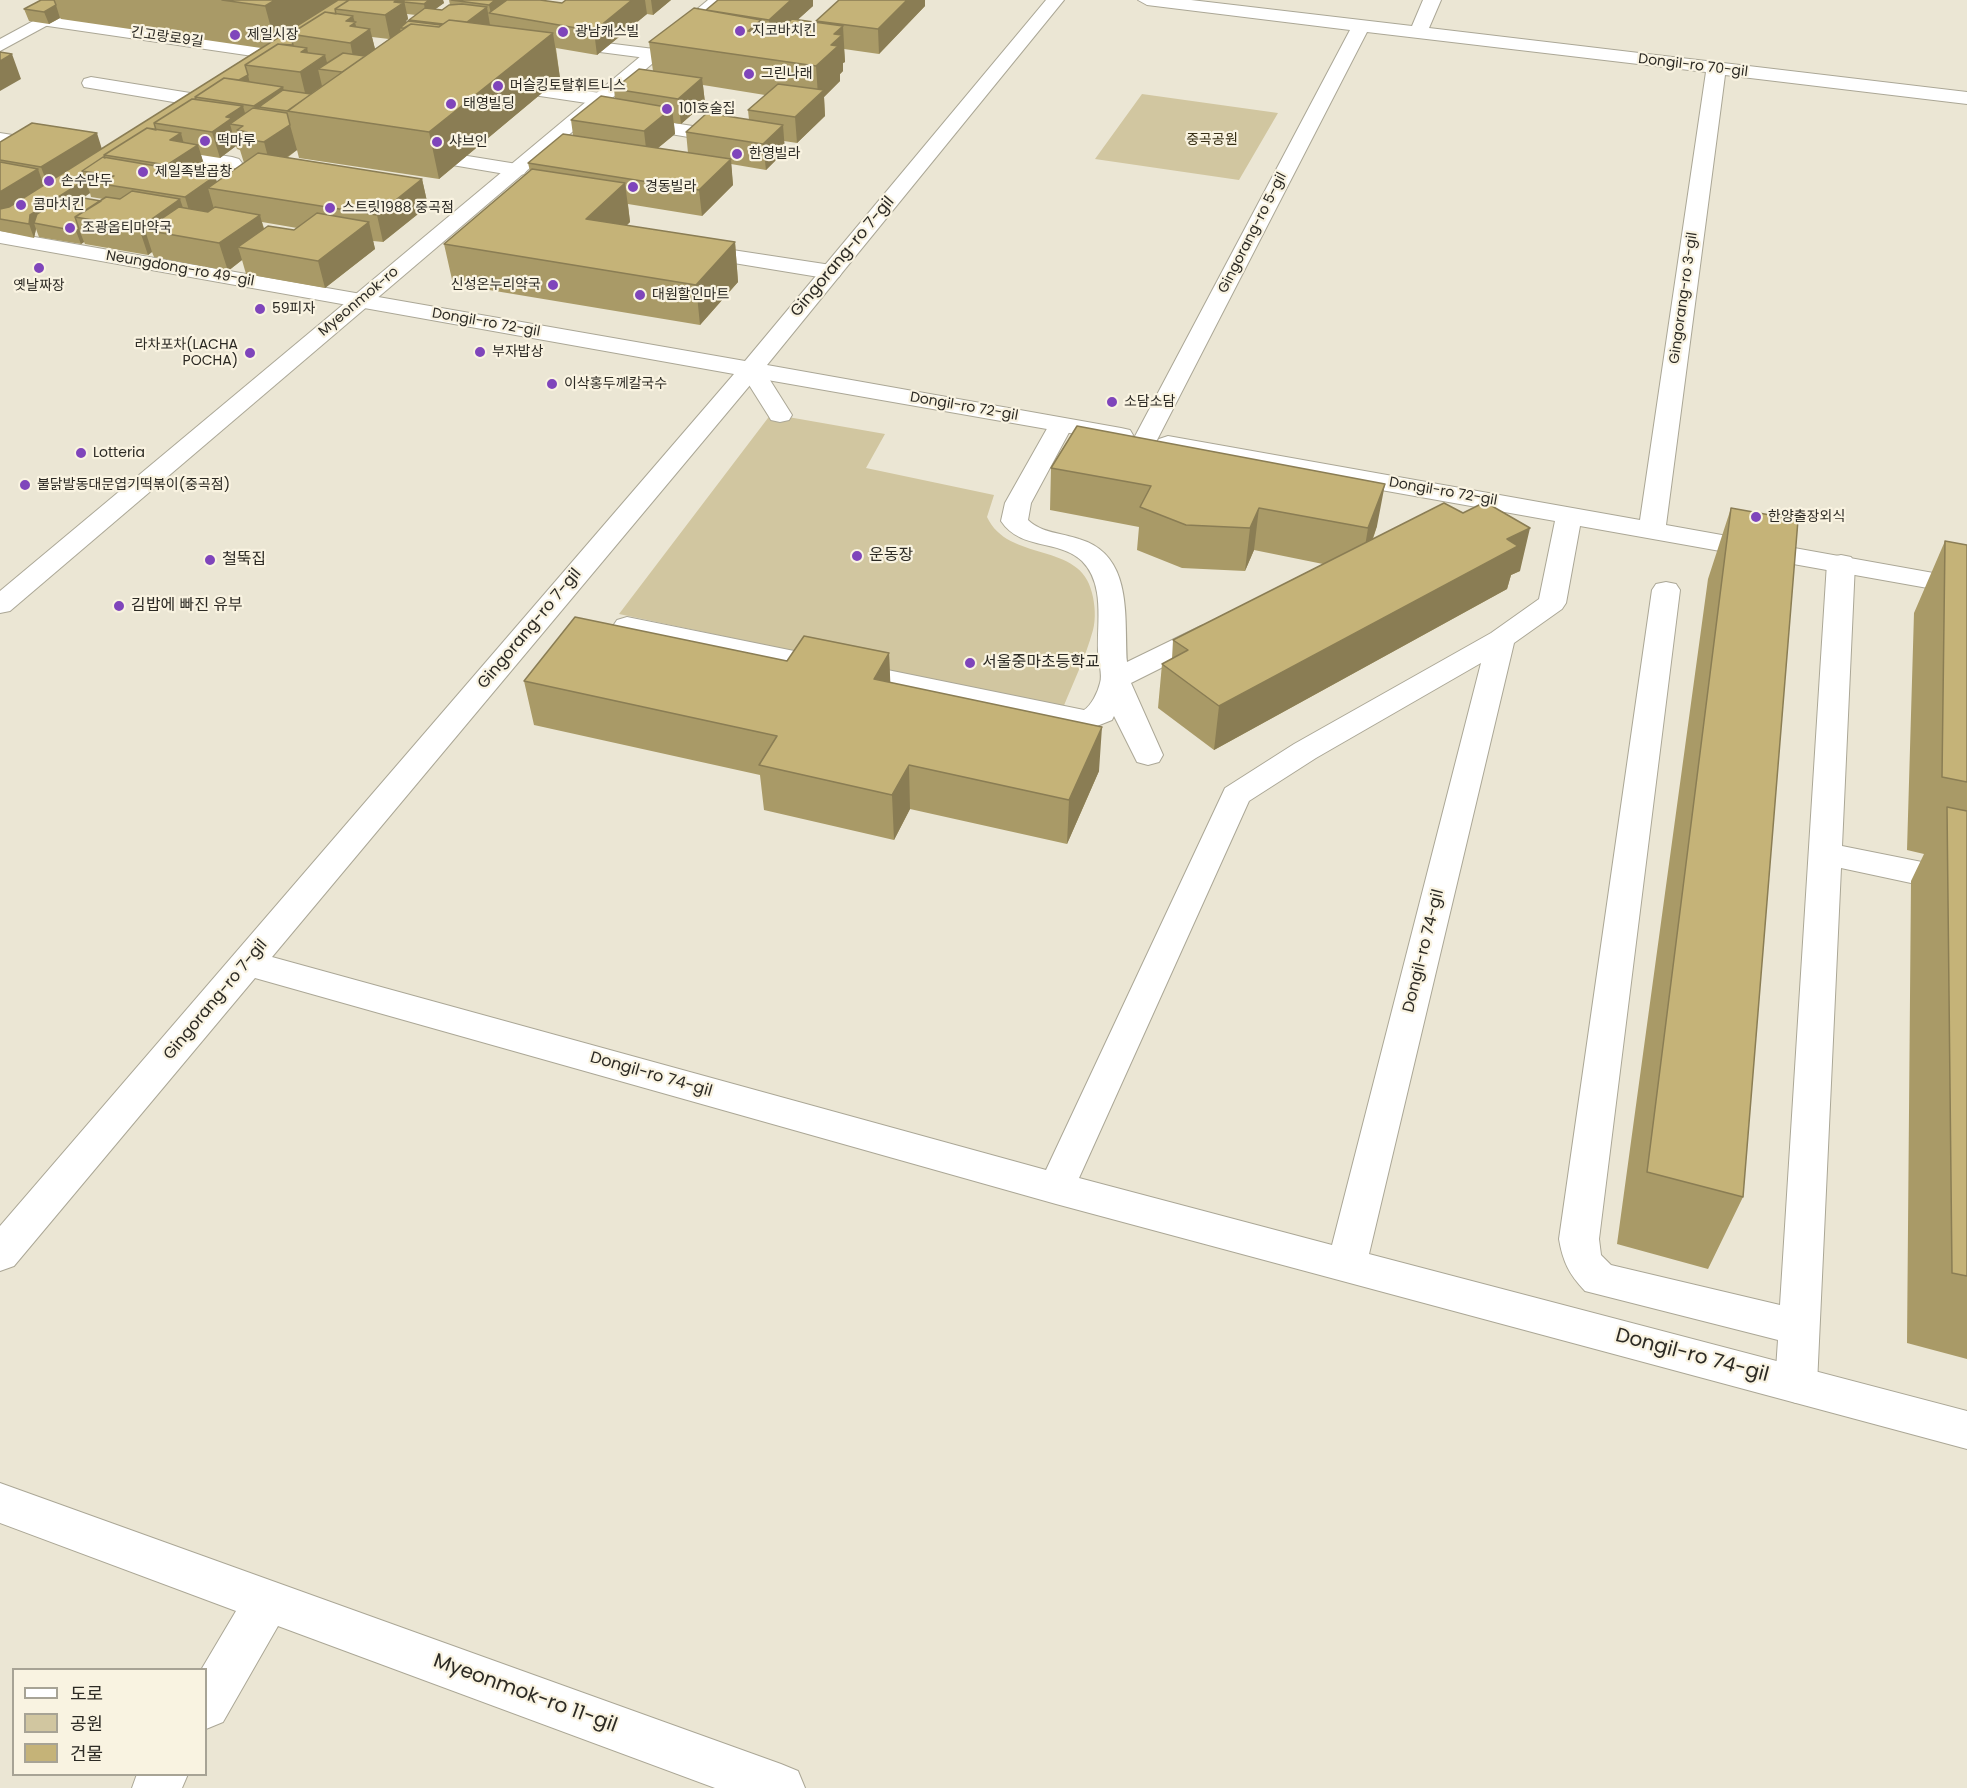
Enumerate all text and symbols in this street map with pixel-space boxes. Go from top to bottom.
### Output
place label: 지코바치킨 [752,23,816,39]
place label: 광남캐스빌 [575,24,639,40]
marker: 지코바치킨 [733,24,747,38]
street label: 긴고랑로9길 [130,25,204,51]
marker: 광남캐스빌 [556,25,570,39]
place label: 제일시장 [247,27,299,43]
marker: 제일시장 [228,28,242,42]
street label: Dongil-ro 70-gil [1637,51,1749,81]
place label: 그린나래 [761,66,813,82]
marker: 그린나래 [742,67,756,81]
place label: 머슬킹토탈휘트니스 [510,78,626,94]
marker: 머슬킹토탈휘트니스 [491,79,505,93]
place label: 태영빌딩 [463,96,515,112]
marker: 태영빌딩 [444,97,458,111]
place label: 101호술집 [679,101,735,117]
marker: 101호술집 [660,102,674,116]
park label: 중곡공원 [1186,132,1238,148]
place label: 떡마루 [217,133,256,149]
marker: 떡마루 [198,134,212,148]
place label: 샤브인 [449,134,488,150]
marker: 샤브인 [430,135,444,149]
place label: 한영빌라 [749,146,801,162]
marker: 한영빌라 [730,147,744,161]
place label: 제일족발곱창 [155,164,232,180]
marker: 제일족발곱창 [136,165,150,179]
street label: Gingorang-ro 5-gil [1215,170,1291,296]
place label: 손수만두 [61,173,113,189]
marker: 손수만두 [42,174,56,188]
place label: 경동빌라 [645,179,697,195]
marker: 경동빌라 [626,180,640,194]
street label: Gingorang-ro 7-gil [787,193,899,321]
place label: 콤마치킨 [33,197,85,213]
marker: 콤마치킨 [14,198,28,212]
place label: 스트릿1988 중곡점 [342,200,454,216]
marker: 스트릿1988 중곡점 [323,201,337,215]
place label: 조광옵티마약국 [82,220,172,236]
marker: 조광옵티마약국 [63,221,77,235]
street label: Gingorang-ro 3-gil [1666,231,1702,365]
street label: Neungdong-ro 49-gil [105,248,255,290]
marker: 옛날짜장 [32,261,46,275]
street label: Myeonmok-ro [316,264,402,340]
place label: 신성온누리약국 [451,277,541,293]
place label: 옛날짜장 [13,278,65,294]
marker: 신성온누리약국 [546,278,560,292]
place label: 대원할인마트 [652,287,729,303]
marker: 대원할인마트 [633,288,647,302]
place label: 59피자 [272,301,315,317]
marker: 59피자 [253,302,267,316]
street label: Dongil-ro 72-gil [431,305,541,341]
place label: 라차포차(LACHA POCHA) [135,337,238,370]
place label: 부자밥상 [492,344,544,360]
marker: 부자밥상 [473,345,487,359]
marker: 라차포차(LACHA POCHA) [243,346,257,360]
place label: 이삭홍두께칼국수 [564,376,667,392]
marker: 이삭홍두께칼국수 [545,377,559,391]
street label: Dongil-ro 72-gil [909,389,1019,425]
place label: 소담소담 [1124,394,1176,410]
marker: 소담소담 [1105,395,1119,409]
place label: Lotteria [93,445,145,461]
marker: Lotteria [74,446,88,460]
street label: Dongil-ro 72-gil [1388,474,1498,510]
place label: 불닭발동대문엽기떡볶이(중곡점) [37,477,230,493]
marker: 불닭발동대문엽기떡볶이(중곡점) [18,478,32,492]
place label: 한양출장외식 [1768,509,1845,525]
marker: 한양출장외식 [1749,510,1763,524]
place label: 운동장 [869,546,913,566]
marker: 운동장 [850,549,864,563]
place label: 철뚝집 [222,550,266,570]
marker: 철뚝집 [203,553,217,567]
street label: Gingorang-ro 7-gil [474,565,586,693]
place label: 김밥에 빠진 유부 [131,596,243,616]
marker: 김밥에 빠진 유부 [112,599,126,613]
place label: 서울중마초등학교 [982,653,1100,673]
marker: 서울중마초등학교 [963,656,977,670]
street label: Dongil-ro 74-gil [1399,888,1449,1014]
street label: Gingorang-ro 7-gil [160,936,272,1064]
street label: Dongil-ro 74-gil [588,1048,714,1102]
street label: Dongil-ro 74-gil [1613,1324,1771,1388]
street label: Myeonmok-ro 11-gil [430,1650,620,1738]
legend [12,1668,207,1776]
text: 도로 [70,1681,103,1706]
text: 공원 [70,1711,103,1736]
text: 건물 [70,1741,103,1766]

